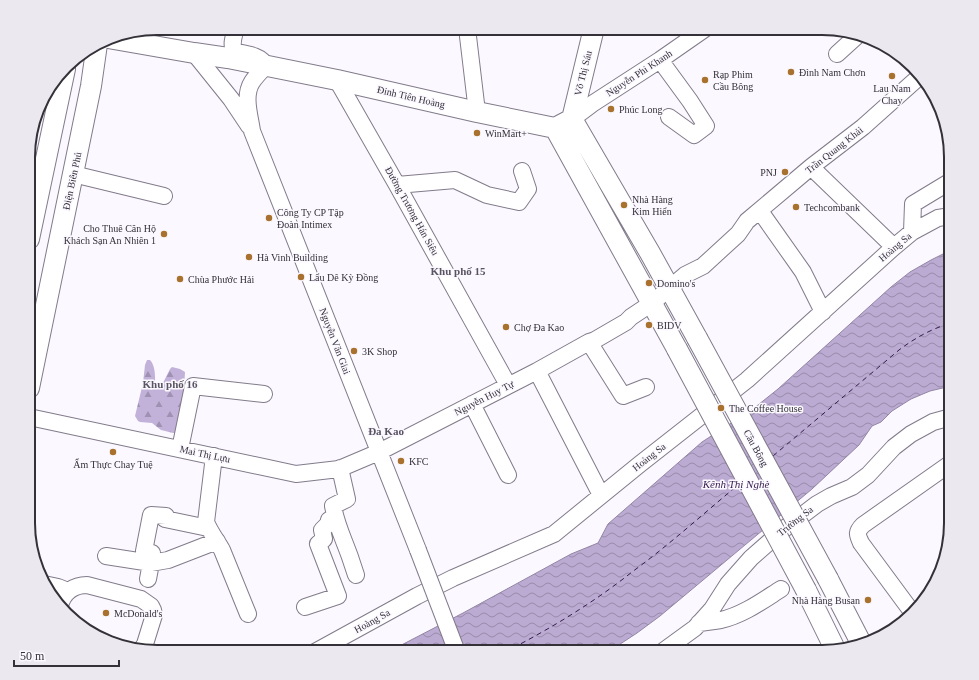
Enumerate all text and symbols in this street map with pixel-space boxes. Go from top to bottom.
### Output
street label: Nguyễn Phi Khanh [604,48,674,98]
street label: Võ Thị Sáu [572,49,595,97]
marker: Đình Nam Chơn [786,67,796,77]
place label: Đình Nam Chơn [799,67,865,78]
place label: Rạp Phim Cầu Bông [713,69,753,92]
marker: Lau Nam Chay [887,71,897,81]
marker: Rạp Phim Cầu Bông [700,75,710,85]
place label: Lau Nam Chay [873,83,911,106]
street label: Đinh Tiên Hoàng [376,84,446,110]
marker: Phúc Long [606,104,616,114]
place label: Phúc Long [619,104,663,115]
street label: Trần Quang Khải [803,124,865,176]
marker: WinMart+ [472,128,482,138]
place label: WinMart+ [485,128,527,139]
street label: Ðiện Biên Phủ [60,151,84,211]
street label: Đường Trương Hán Siêu [383,165,441,257]
place label: PNJ [760,167,777,178]
marker: PNJ [780,167,790,177]
place label: Nhà Hàng Kim Hiển [632,194,673,217]
marker: Nhà Hàng Kim Hiển [619,200,629,210]
marker: Techcombank [791,202,801,212]
place label: Techcombank [804,202,860,213]
place label: Công Ty CP Tập Đoàn Intimex [277,207,344,230]
marker: Công Ty CP Tập Đoàn Intimex [264,213,274,223]
place label: Cho Thuê Căn Hộ Khách Sạn An Nhiên 1 [64,223,156,246]
marker: Cho Thuê Căn Hộ Khách Sạn An Nhiên 1 [159,229,169,239]
street label: Hoàng Sa [876,230,914,264]
marker: Hà Vinh Building [244,252,254,262]
place label: Hà Vinh Building [257,252,328,263]
district label: Khu phố 15 [430,265,486,277]
marker: Lẩu Dê Kỳ Đồng [296,272,306,282]
place label: Lẩu Dê Kỳ Đồng [309,272,378,283]
marker: Chùa Phước Hải [175,274,185,284]
place label: Chùa Phước Hải [188,274,254,285]
marker: Domino's [644,278,654,288]
place label: Domino's [657,278,696,289]
street label: Nguyễn Văn Giai [317,306,353,376]
marker: BIDV [644,320,654,330]
place label: BIDV [657,320,682,331]
marker: Chợ Đa Kao [501,322,511,332]
place label: Chợ Đa Kao [514,322,564,333]
marker: 3K Shop [349,346,359,356]
place label: 3K Shop [362,346,397,357]
district label: Khu phố 16 [142,378,198,390]
street label: Nguyễn Huy Tự [452,378,516,418]
marker: The Coffee House [716,403,726,413]
place label: The Coffee House [729,403,803,414]
district label: Đa Kao [368,425,404,437]
street label: Cầu Bông [741,428,771,468]
street label: Hoàng Sa [630,440,668,473]
street label: Mai Thị Lựu [179,443,231,466]
marker: Ẩm Thực Chay Tuệ [108,447,118,457]
marker: KFC [396,456,406,466]
place label: KFC [409,456,429,467]
place label: Ẩm Thực Chay Tuệ [73,458,153,470]
water label: Kênh Thị Nghè [702,478,769,491]
street label: Trường Sa [775,503,815,538]
place label: Nhà Hàng Busan [792,595,860,606]
marker: Nhà Hàng Busan [863,595,873,605]
street label: Hoàng Sa [352,606,392,635]
marker: McDonald's [101,608,111,618]
place label: McDonald's [114,608,163,619]
scale bar [14,642,119,668]
text: 50 m [20,649,45,663]

